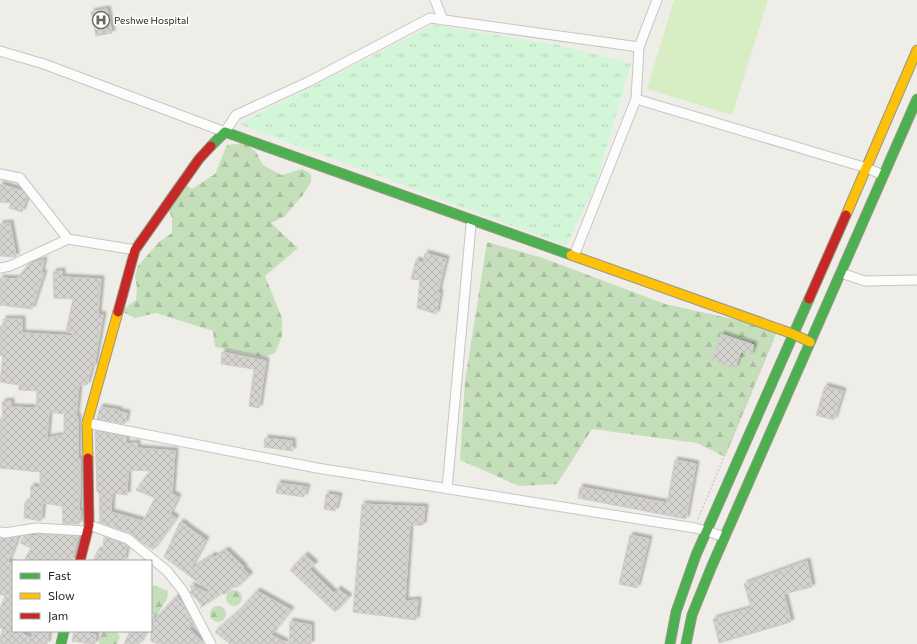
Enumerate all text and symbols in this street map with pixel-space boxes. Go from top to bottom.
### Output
hospital icon: Peshwe Hospital [91,10,111,30]
place label: Peshwe Hospital [114,14,189,26]
legend [12,560,152,632]
text: Fast [48,568,71,582]
text: Slow [48,588,75,602]
text: Jam [48,608,68,623]

